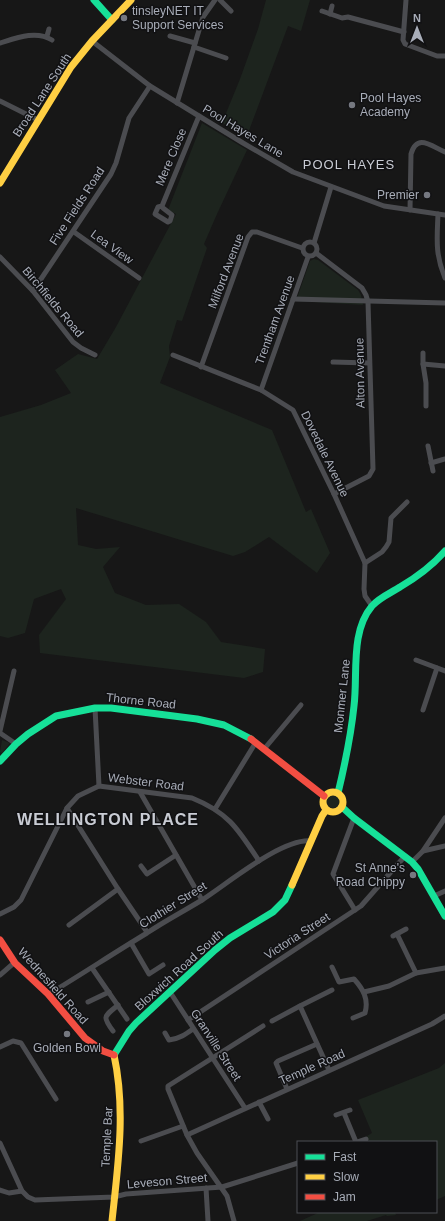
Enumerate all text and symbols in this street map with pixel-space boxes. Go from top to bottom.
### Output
place label: tinsleyNET IT Support Services [132,4,223,32]
north arrow [397,8,437,48]
text: N [413,12,421,24]
marker: tinsleyNET IT Support Services [119,13,129,23]
street label: Broad Lane South [10,51,74,139]
place label: Pool Hayes Academy [360,91,421,119]
marker: Pool Hayes Academy [347,100,357,110]
street label: Pool Hayes Lane [200,101,286,161]
street label: Mere Close [153,126,190,188]
district label: POOL HAYES [303,157,395,172]
street label: Five Fields Road [47,164,107,248]
place label: Premier [377,188,419,202]
marker: Premier [422,190,432,200]
street label: Lea View [88,227,136,267]
street label: Milford Avenue [205,231,247,310]
street label: Birchfields Road [20,264,86,340]
street label: Trentham Avenue [252,273,298,367]
street label: Alton Avenue [352,337,368,408]
street label: Dovedale Avenue [298,409,352,500]
street label: Monmer Lane [331,658,353,734]
street label: Thorne Road [105,690,177,712]
street label: Webster Road [107,770,185,794]
district label: WELLINGTON PLACE [17,811,199,828]
place label: St Anne's Road Chippy [336,861,405,889]
marker: St Anne's Road Chippy [408,870,418,880]
street label: Clothier Street [137,878,210,931]
street label: Victoria Street [262,909,333,962]
street label: Bloxwich Road South [132,927,226,1013]
street label: Wednesfield Road [15,945,91,1027]
street label: Granville Street [188,1007,245,1084]
marker: Golden Bowl [62,1029,72,1039]
place label: Golden Bowl [33,1041,101,1055]
street label: Temple Road [277,1046,347,1088]
street label: Temple Bar [98,1106,116,1168]
legend [297,1141,437,1213]
text: Fast [333,1150,357,1164]
street label: Leveson Street [126,1170,208,1191]
text: Slow [333,1170,359,1184]
text: Jam [333,1190,356,1204]

